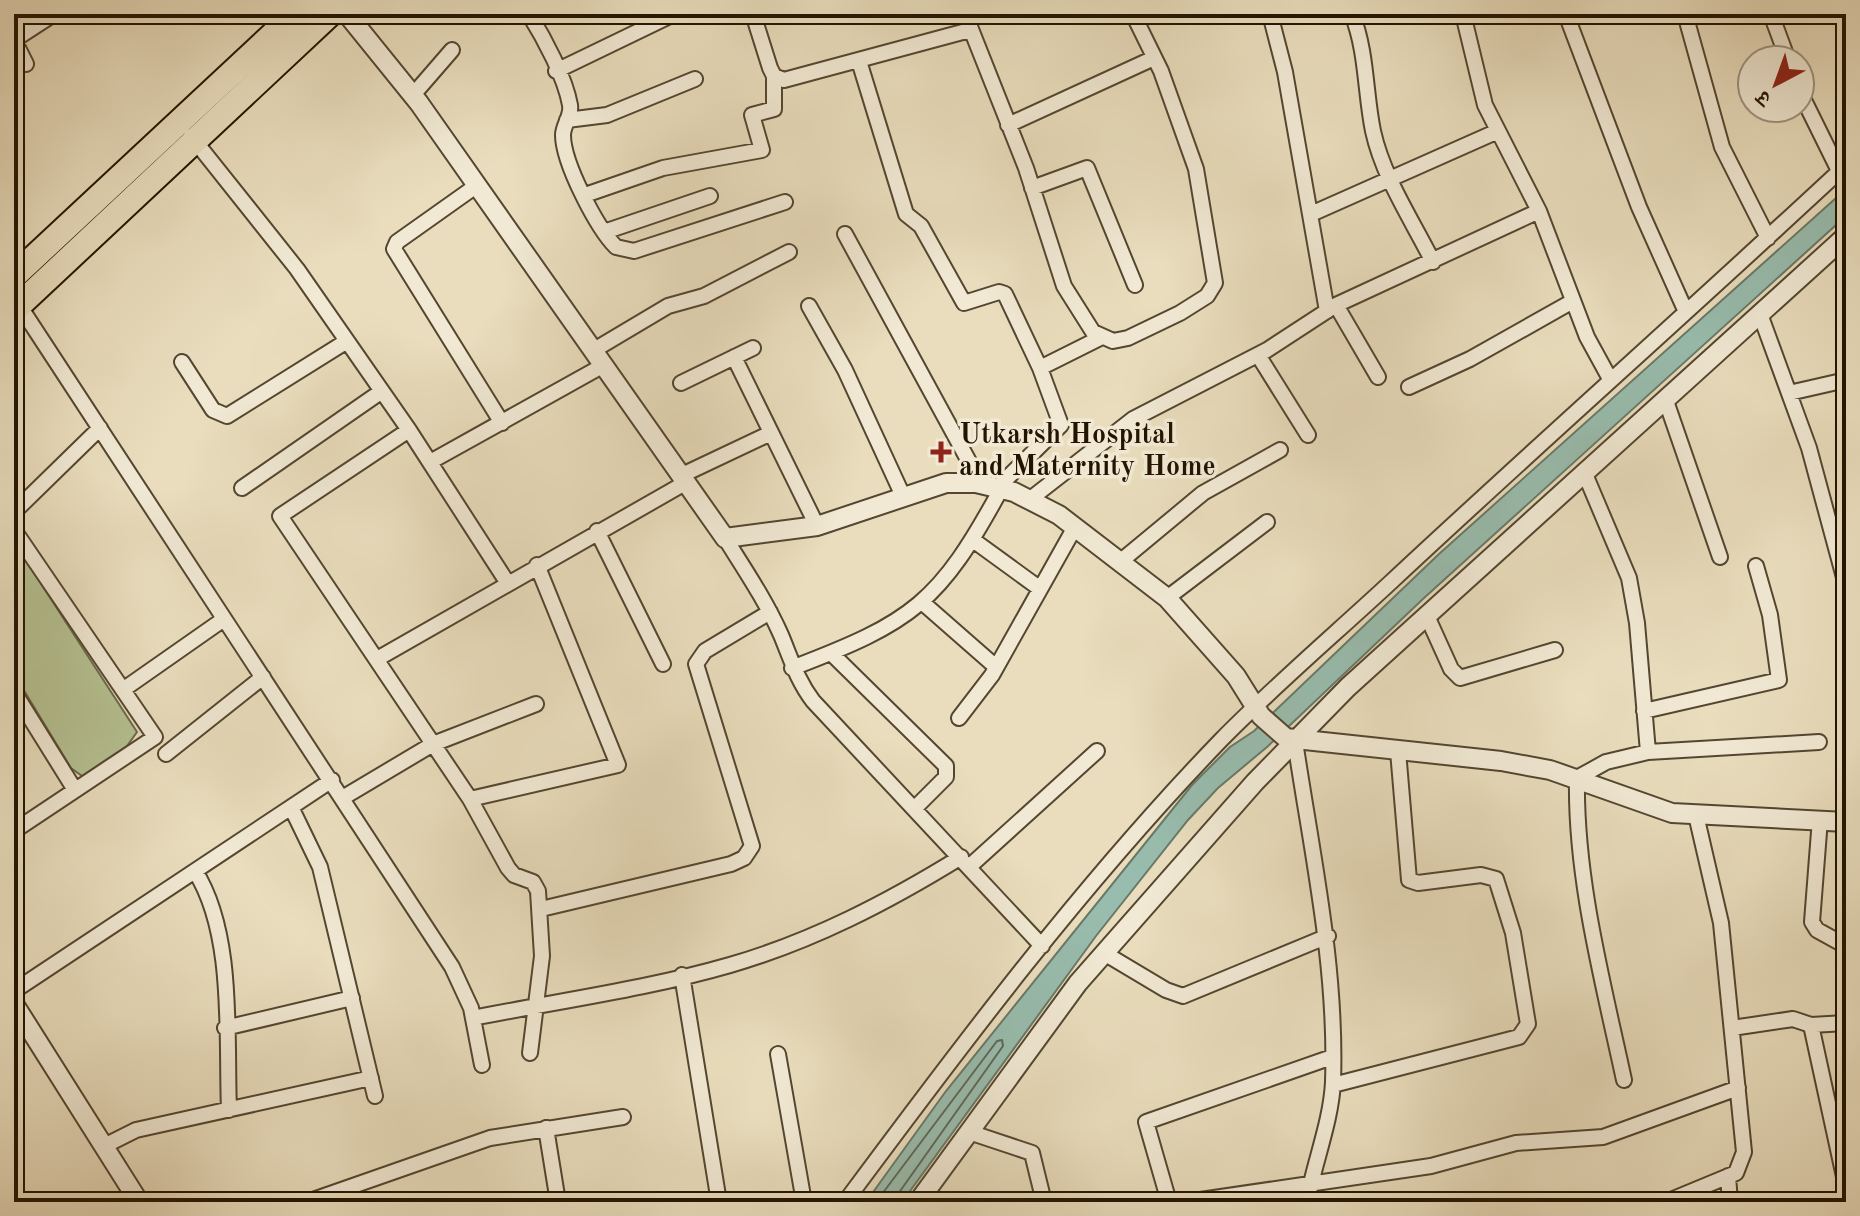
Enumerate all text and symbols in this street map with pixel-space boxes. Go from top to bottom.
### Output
north arrow [1736,44,1816,124]
text: उ [1751,84,1777,111]
place label: Utkarsh Hospital and Maternity Home [959,422,1216,482]
marker: Utkarsh Hospital and Maternity Home [930,441,952,463]

